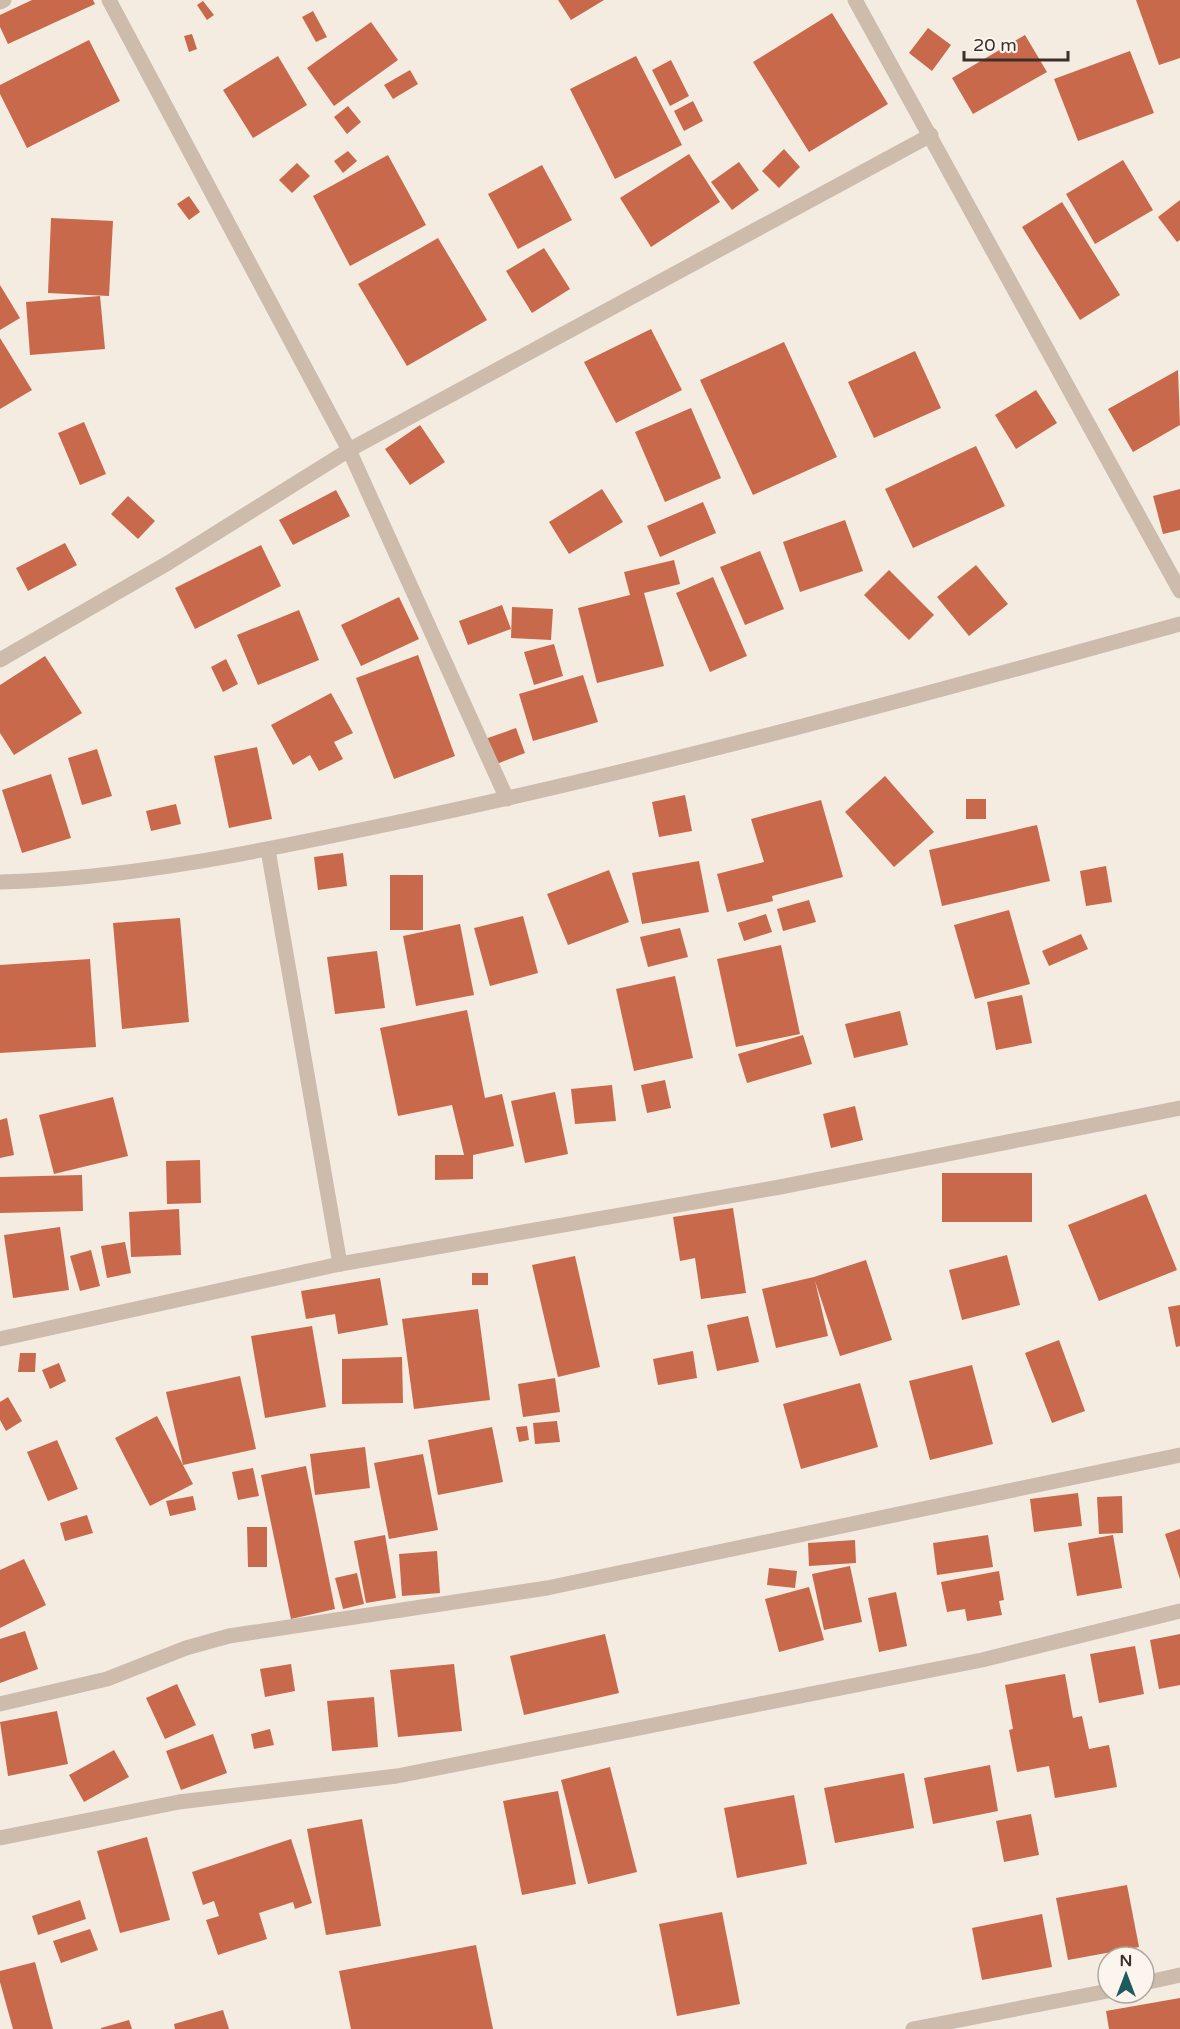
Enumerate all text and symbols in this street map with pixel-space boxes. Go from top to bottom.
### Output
scale bar [964,24,1068,62]
text: 20 m [973,34,1017,56]
north arrow [1096,1945,1156,2005]
text: N [1120,1951,1132,1971]

